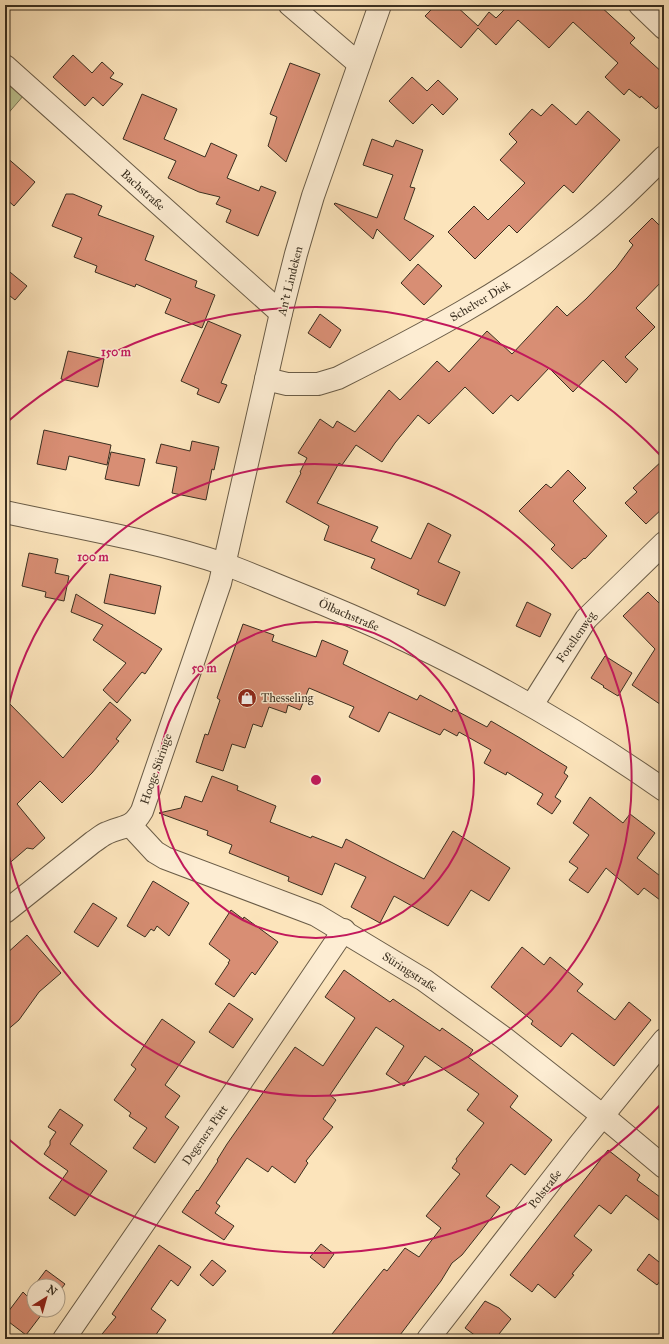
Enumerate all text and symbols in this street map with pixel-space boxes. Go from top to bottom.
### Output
street label: Bachstraße [118,167,168,213]
street label: An't Lindeken [274,244,306,318]
street label: Schelver Diek [447,277,513,324]
text: 150 m [101,345,132,359]
text: 100 m [77,550,110,564]
street label: Ölbachstraße [317,595,382,634]
street label: Forellenweg [553,608,600,666]
text: 50 m [191,661,218,675]
shop icon: Thesseling [236,687,258,709]
place label: Thesseling [261,691,314,706]
street label: Hooge Süringe [137,732,176,807]
centre of rings [309,773,323,787]
street label: Süringstraße [379,949,440,996]
street label: Degeners Pütt [179,1102,232,1168]
street label: Polstraße [526,1167,564,1211]
north arrow [26,1278,66,1318]
text: N [44,1282,60,1299]

